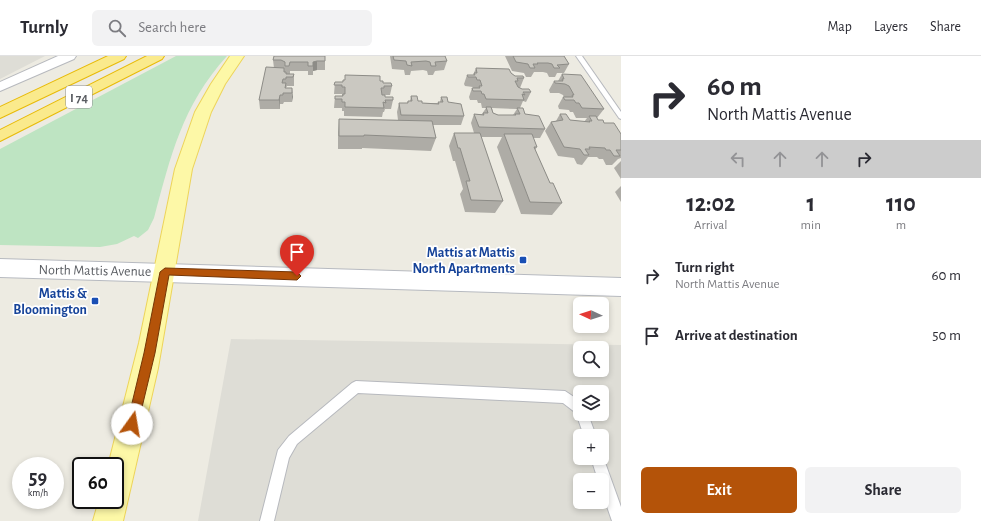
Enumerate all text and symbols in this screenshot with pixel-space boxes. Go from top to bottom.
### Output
search box [92,10,372,46]
icon: search [106,17,128,39]
text: Turnly [20,18,68,37]
text: Search here [138,20,206,35]
text: Map [827,20,852,34]
text: Layers [874,20,908,34]
text: Share [930,20,961,34]
icon: right [641,72,693,124]
text: 60 m [707,73,762,101]
road number: I 74 [66,86,92,108]
text: North Mattis Avenue [707,106,852,124]
icon: left [727,148,749,170]
icon: ahead [769,148,791,170]
icon: ahead [811,148,833,170]
icon: right [853,148,875,170]
text: 12:02 [686,192,735,216]
text: 1 [806,192,815,216]
text: 110 [886,192,916,216]
text: Arrival [694,219,728,232]
text: min [801,219,821,232]
text: m [896,219,906,232]
pin [280,235,314,276]
icon: arrive [286,241,308,263]
place label: Mattis at Mattis North Apartments [412,246,515,276]
marker: Mattis at Mattis North Apartments [518,255,528,265]
text: Turn right [675,260,734,275]
street label: North Mattis Avenue [39,263,151,279]
icon: right [641,265,663,287]
text: 60 m [932,268,961,283]
text: North Mattis Avenue [675,278,780,291]
place label: Mattis & Bloomington [13,287,87,317]
marker: Mattis & Bloomington [90,296,100,306]
north arrow [573,297,609,333]
map controls [573,297,609,509]
icon: arrive [641,325,663,347]
text: Arrive at destination [675,328,798,343]
text: 50 m [932,328,961,343]
button: search [573,341,609,377]
button: layers [573,385,609,421]
position arrow [111,403,153,445]
button: + [573,429,609,465]
speed limit sign: 60 [72,457,124,509]
button: Exit [641,467,797,513]
button: Share [805,467,961,513]
text: 59 [29,468,47,488]
button: − [573,473,609,509]
text: km/h [28,488,48,498]

